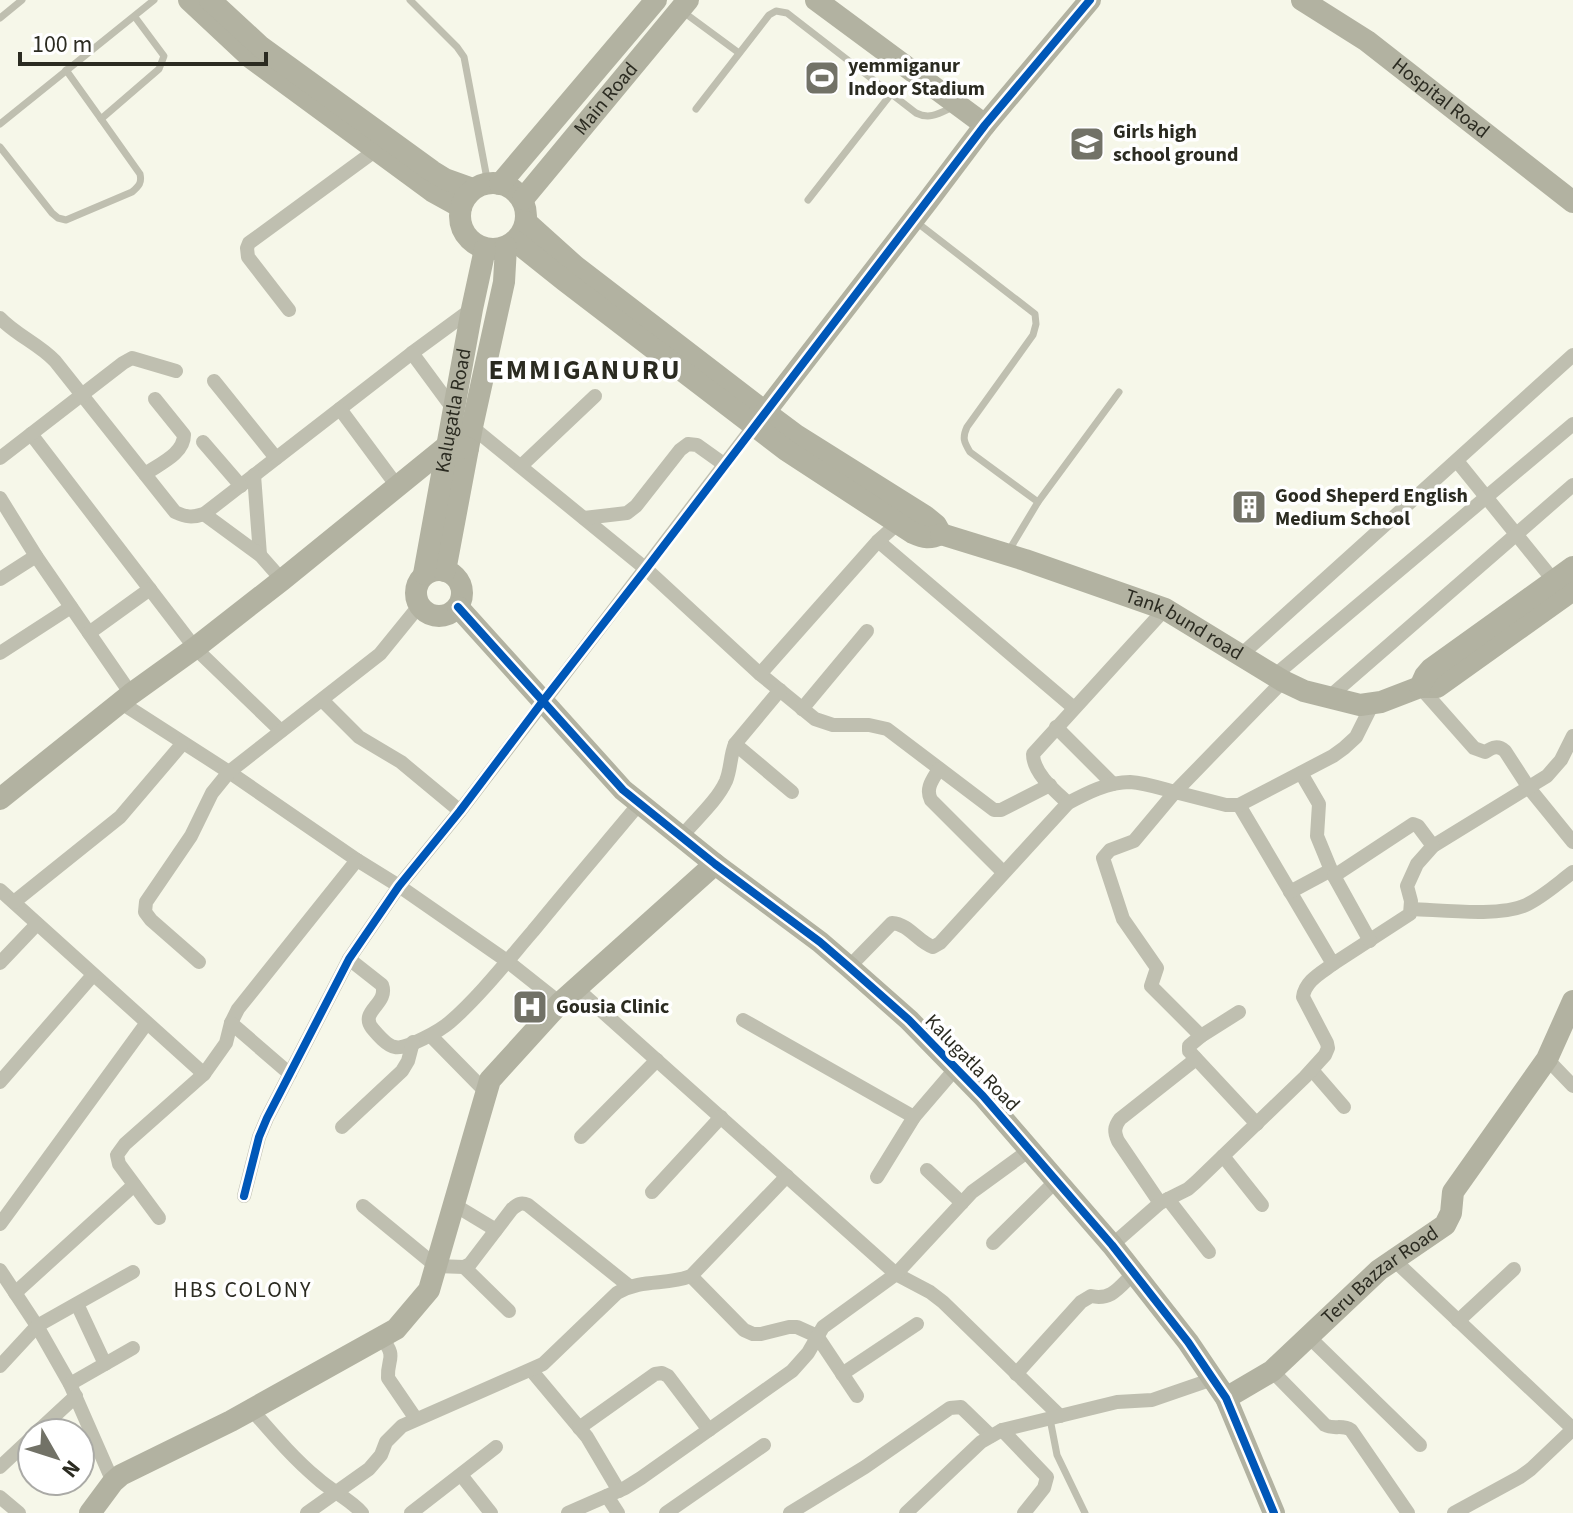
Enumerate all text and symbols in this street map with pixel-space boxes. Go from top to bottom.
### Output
scale bar [20,16,266,66]
text: 100 m [32,27,92,62]
street label: Hospital Road [1386,51,1495,145]
place label: yemmiganur Indoor Stadium [848,52,985,103]
street label: Main Road [567,56,645,142]
sports icon: yemmiganur Indoor Stadium [803,59,841,97]
place label: Girls high school ground [1113,118,1238,169]
school or university icon: Girls high school ground [1068,125,1106,163]
street label: Kalugatla Road [429,346,479,475]
district label: EMMIGANURU [488,350,682,390]
place label: Good Sheperd English Medium School [1275,482,1468,533]
building icon: Good Sheperd English Medium School [1230,488,1268,526]
street label: Tank bund road [1121,582,1248,667]
hospital icon: Gousia Clinic [511,988,549,1026]
place label: Gousia Clinic [556,993,669,1021]
street label: Kalugatla Road [918,1008,1026,1118]
street label: Teru Bazzar Road [1315,1219,1444,1331]
district label: HBS COLONY [173,1274,313,1306]
north arrow [16,1417,96,1497]
text: N [54,1453,88,1485]

